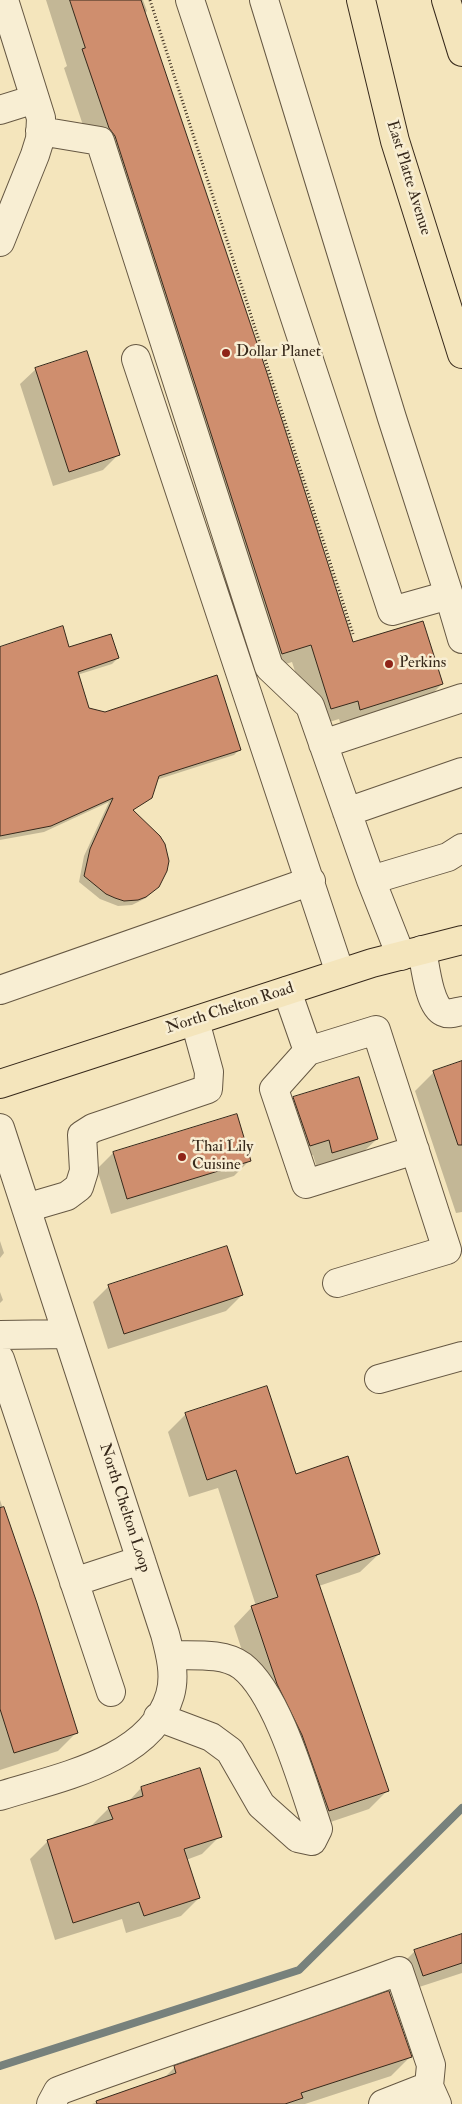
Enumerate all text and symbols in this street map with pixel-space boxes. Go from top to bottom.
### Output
street label: East Platte Avenue [381,118,435,238]
place label: Dollar Planet [236,343,321,363]
marker: Dollar Planet [220,347,232,359]
place label: Perkins [399,654,446,674]
marker: Perkins [383,658,395,670]
street label: North Chelton Road [164,979,296,1039]
place label: Thai Lily Cuisine [192,1138,253,1176]
marker: Thai Lily Cuisine [176,1151,188,1163]
street label: North Chelton Loop [94,1441,154,1575]

